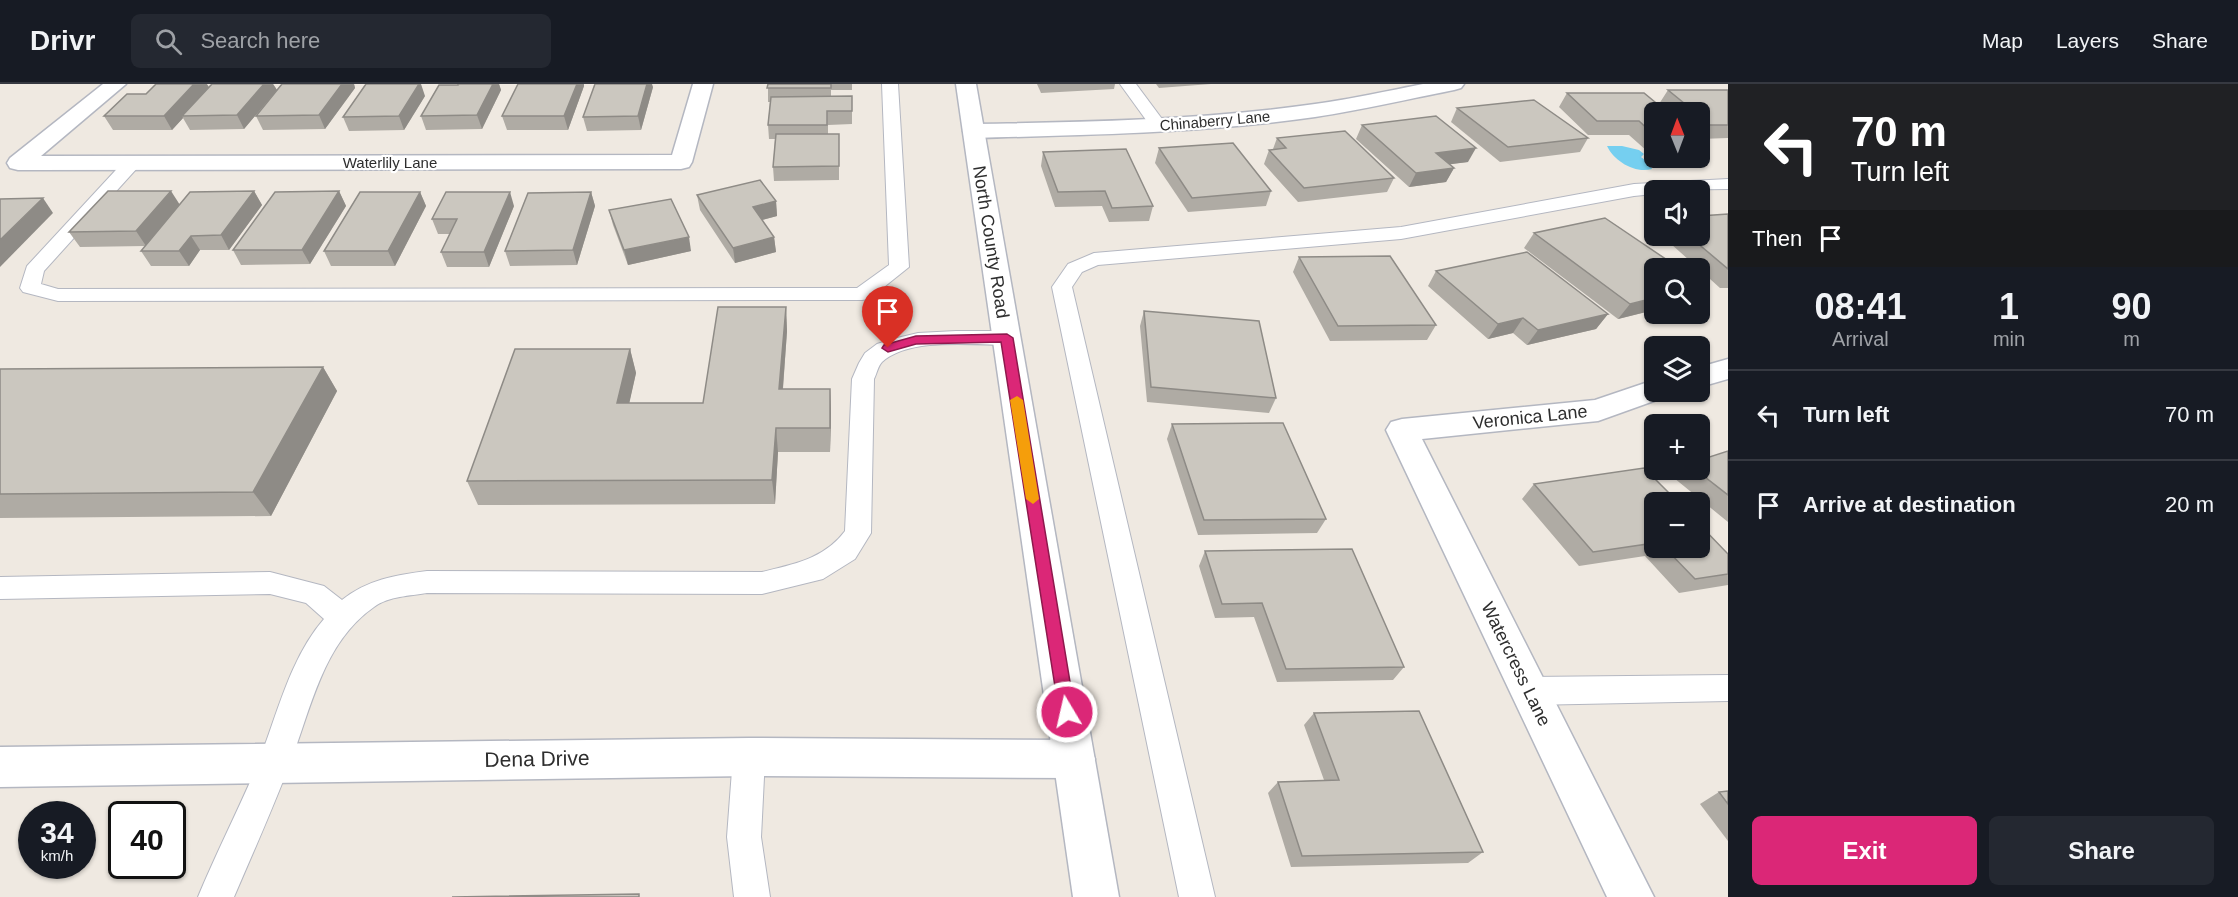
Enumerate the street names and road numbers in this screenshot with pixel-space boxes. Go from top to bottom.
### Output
street label: Chinaberry Lane [1159,107,1271,134]
street label: Waterlily Lane [343,154,437,171]
street label: North County Road [969,164,1013,320]
street label: Veronica Lane [1472,401,1588,433]
street label: Watercress Lane [1477,599,1555,729]
street label: Dena Drive [484,746,590,771]

